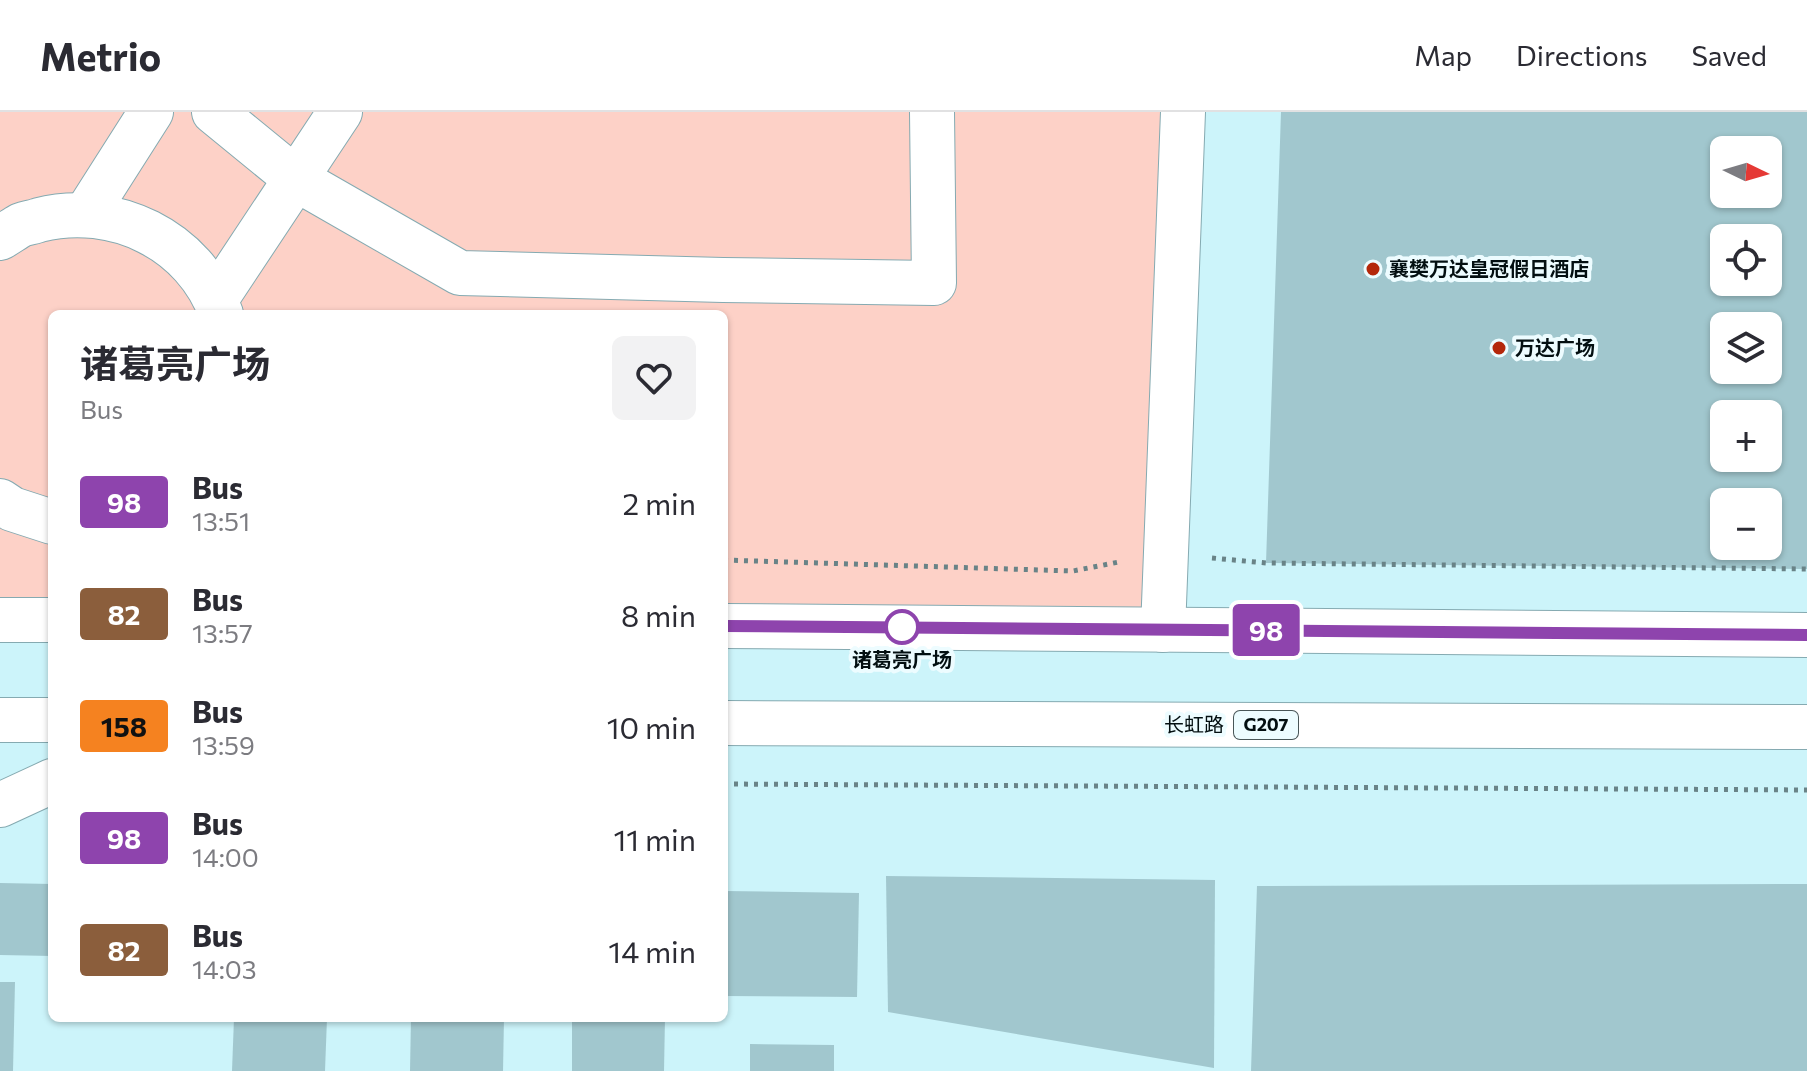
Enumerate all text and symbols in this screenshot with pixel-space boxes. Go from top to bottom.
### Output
text: Metrio [40,32,161,79]
text: Map [1414,38,1472,72]
text: Directions [1516,38,1647,72]
text: Saved [1691,38,1767,72]
north arrow [1710,136,1782,208]
map controls [1710,136,1782,560]
button: locate [1710,224,1782,296]
place label: 襄樊万达皇冠假日酒店 [1389,256,1589,280]
marker: 襄樊万达皇冠假日酒店 [1364,260,1382,278]
button: layers [1710,312,1782,384]
place label: 万达广场 [1515,335,1595,359]
button: heart [612,336,696,420]
text: 诸葛亮广场 [80,339,270,386]
marker: 万达广场 [1490,339,1508,357]
text: Bus [80,393,123,424]
button: + [1710,400,1782,472]
text: Bus [192,468,243,505]
text: 2 min [623,484,696,521]
text: 98 [107,485,141,519]
button: − [1710,488,1782,560]
text: 13:51 [192,505,250,536]
text: Bus [192,580,243,617]
text: 8 min [621,596,696,633]
text: 82 [107,597,141,631]
line badge: 98 [1230,604,1302,656]
marker: 诸葛亮广场 [885,610,919,644]
text: 98 [1249,613,1283,647]
text: 13:57 [192,617,253,648]
place label: 诸葛亮广场 [852,647,952,671]
text: Bus [192,692,243,729]
text: 10 min [607,708,696,745]
text: 158 [101,709,147,743]
road number: G207 [1234,711,1298,739]
street label: 长虹路 [1164,712,1224,736]
text: 13:59 [192,729,255,760]
text: Bus [192,804,243,841]
text: 11 min [614,820,696,857]
text: 98 [107,821,141,855]
text: 14:00 [192,841,259,872]
text: Bus [192,916,243,953]
text: 14 min [608,932,696,969]
text: 82 [107,933,141,967]
text: 14:03 [192,953,257,984]

